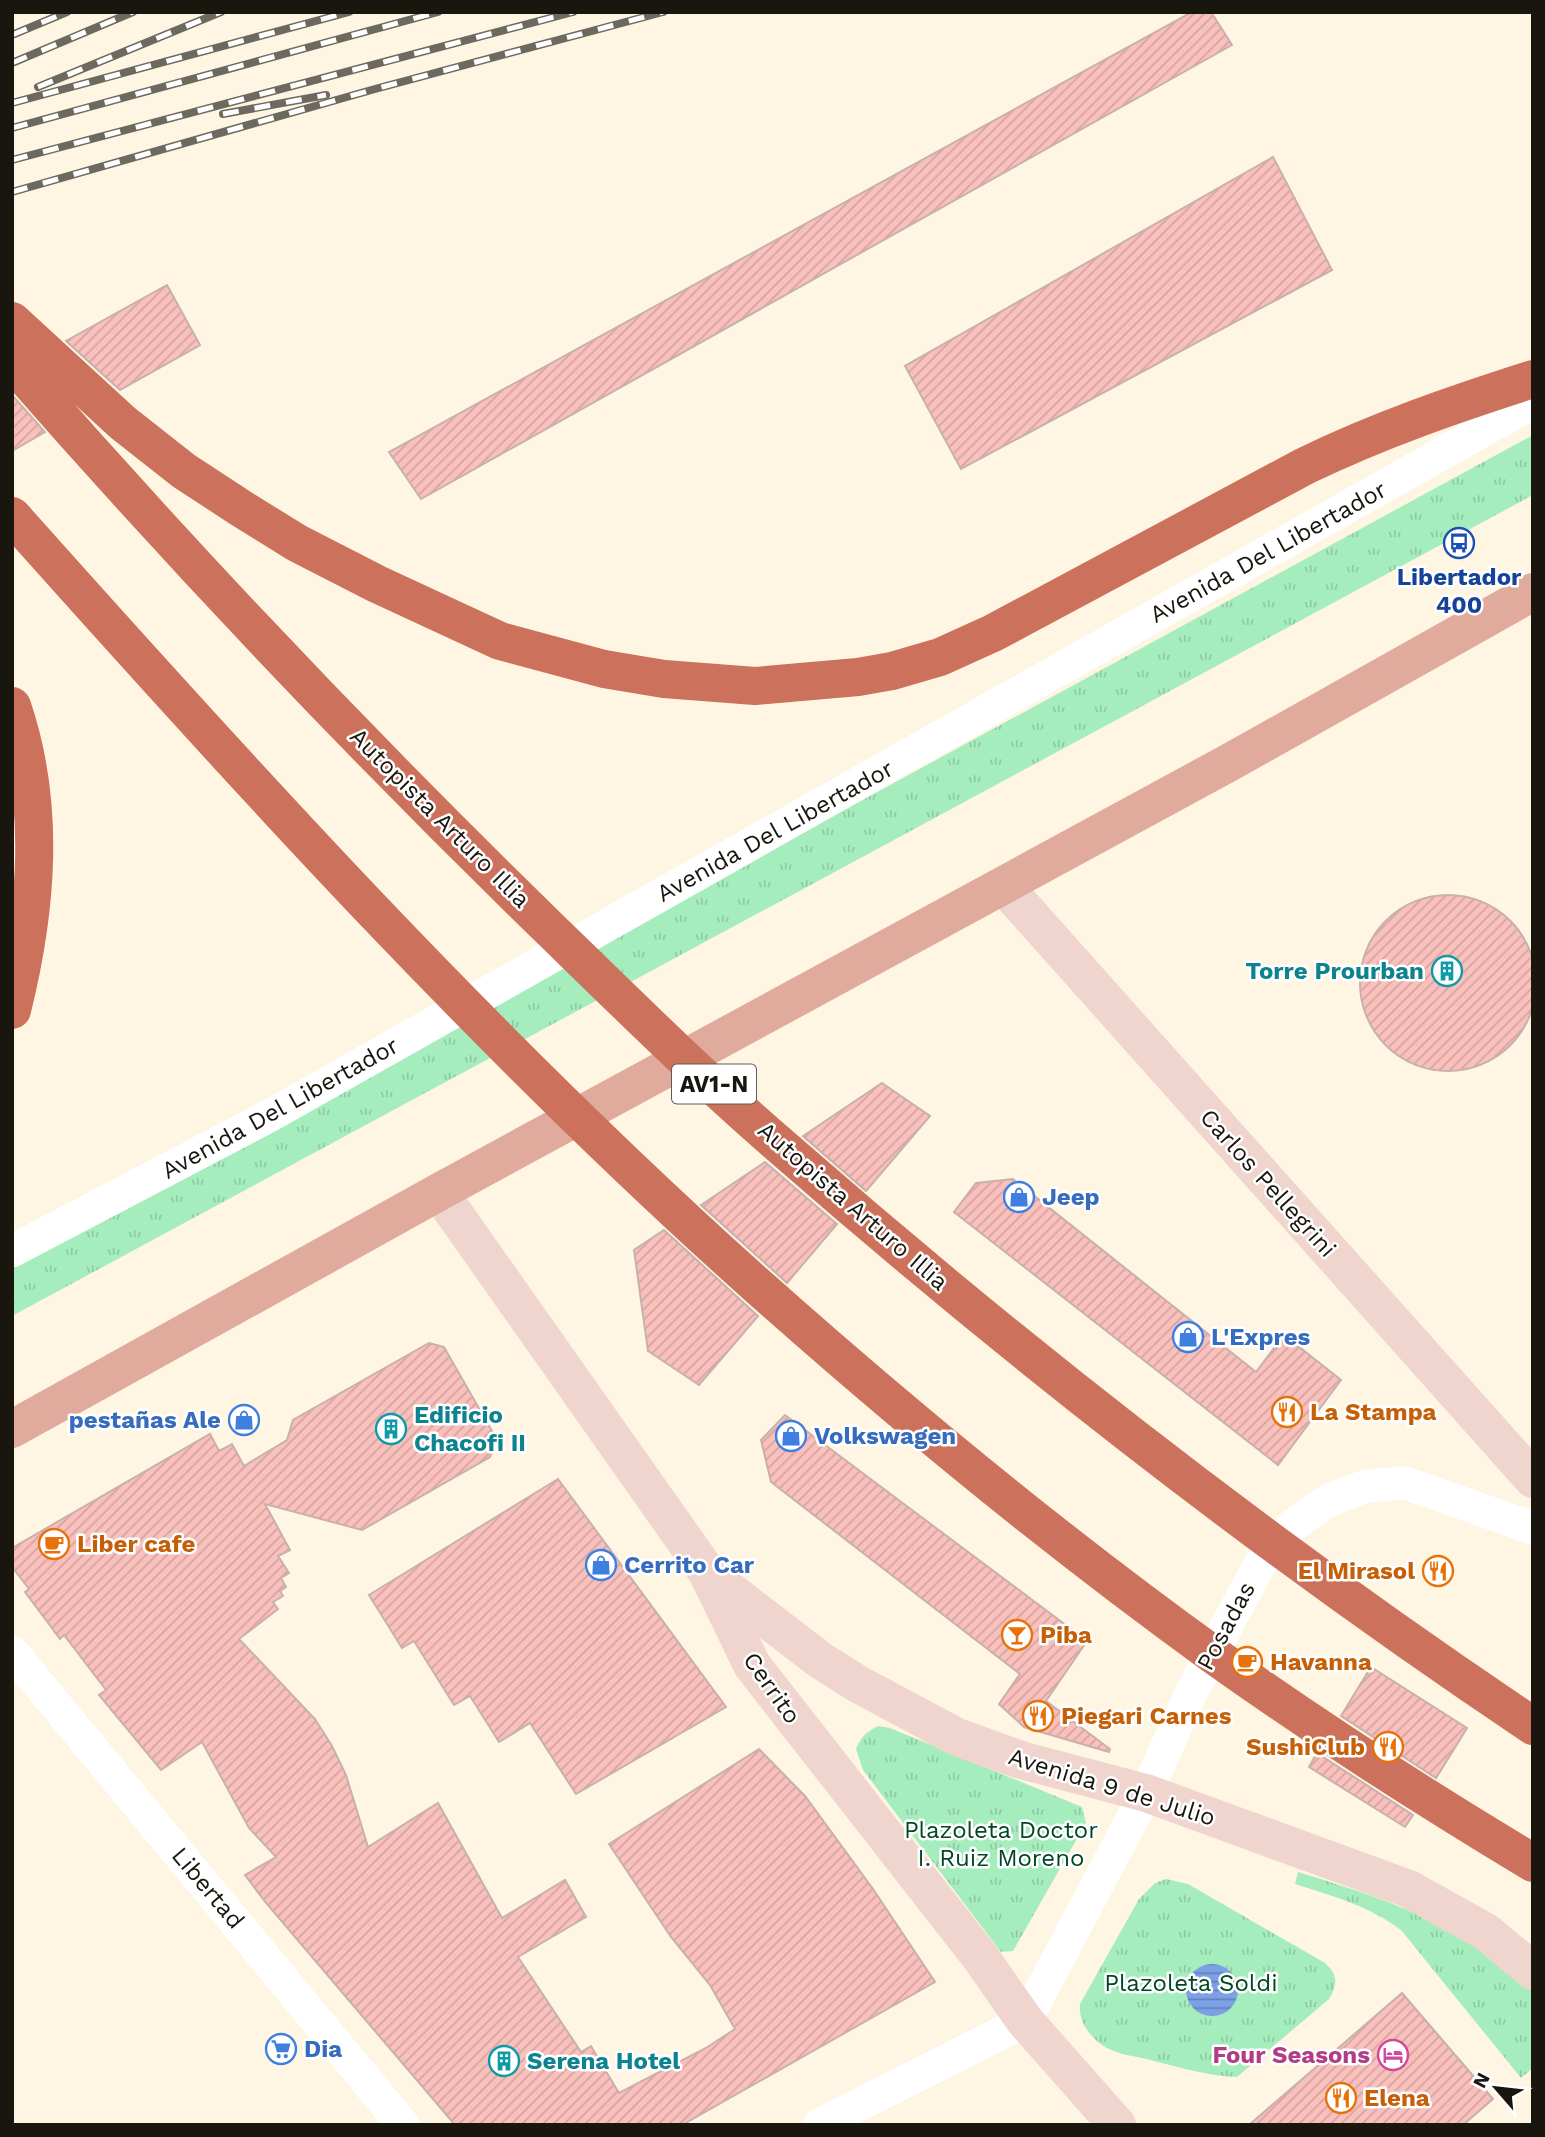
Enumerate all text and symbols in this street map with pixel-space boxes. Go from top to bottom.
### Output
street label: Avenida Del Libertador [1145,475,1391,629]
bus stop icon: Libertador 400 [1442,526,1476,560]
place label: Libertador 400 [1397,563,1522,619]
street label: Autopista Arturo Illia [344,722,536,914]
street label: Avenida Del Libertador [652,754,898,908]
building icon: Torre Prourban [1430,954,1464,988]
place label: Torre Prourban [1245,957,1424,985]
street label: Avenida Del Libertador [157,1031,403,1185]
road number: AV1-N [672,1064,756,1104]
street label: Carlos Pellegrini [1194,1103,1342,1263]
street label: Autopista Arturo Illia [752,1116,954,1296]
shop icon: Jeep [1002,1180,1036,1214]
place label: Jeep [1042,1183,1100,1211]
shop icon: L'Expres [1171,1320,1205,1354]
place label: L'Expres [1211,1323,1311,1351]
restaurant icon: La Stampa [1270,1395,1304,1429]
place label: La Stampa [1310,1398,1437,1426]
place label: Edificio Chacofi II [414,1401,526,1457]
shop icon: pestañas Ale [227,1403,261,1437]
place label: pestañas Ale [69,1406,221,1434]
building icon: Edificio Chacofi II [374,1412,408,1446]
shop icon: Volkswagen [774,1419,808,1453]
place label: Volkswagen [814,1422,956,1450]
cafe icon: Liber cafe [37,1527,71,1561]
place label: Liber cafe [77,1530,195,1558]
shop icon: Cerrito Car [584,1548,618,1582]
place label: Cerrito Car [624,1551,755,1579]
restaurant icon: El Mirasol [1421,1554,1455,1588]
place label: El Mirasol [1298,1557,1415,1585]
street label: Posadas [1191,1577,1261,1675]
bar icon: Piba [1000,1618,1034,1652]
place label: Piba [1040,1621,1092,1649]
cafe icon: Havanna [1230,1645,1264,1679]
street label: Cerrito [737,1647,807,1729]
place label: Havanna [1270,1648,1372,1676]
restaurant icon: Piegari Carnes [1021,1699,1055,1733]
place label: Piegari Carnes [1061,1702,1232,1730]
restaurant icon: SushiClub [1371,1730,1405,1764]
place label: SushiClub [1246,1733,1365,1761]
street label: Avenida 9 de Julio [1005,1742,1219,1832]
park label: Plazoleta Doctor I. Ruiz Moreno [904,1816,1098,1872]
street label: Libertad [166,1842,250,1934]
park label: Plazoleta Soldi [1104,1969,1278,1997]
supermarket icon: Dia [264,2032,298,2066]
place label: Dia [304,2035,342,2063]
hotel icon: Four Seasons [1376,2038,1410,2072]
place label: Four Seasons [1212,2041,1370,2069]
building icon: Serena Hotel [487,2044,521,2078]
place label: Serena Hotel [527,2047,680,2075]
north arrow [1461,2053,1531,2123]
text: N [1468,2069,1495,2092]
restaurant icon: Elena [1324,2081,1358,2115]
place label: Elena [1364,2084,1430,2112]

